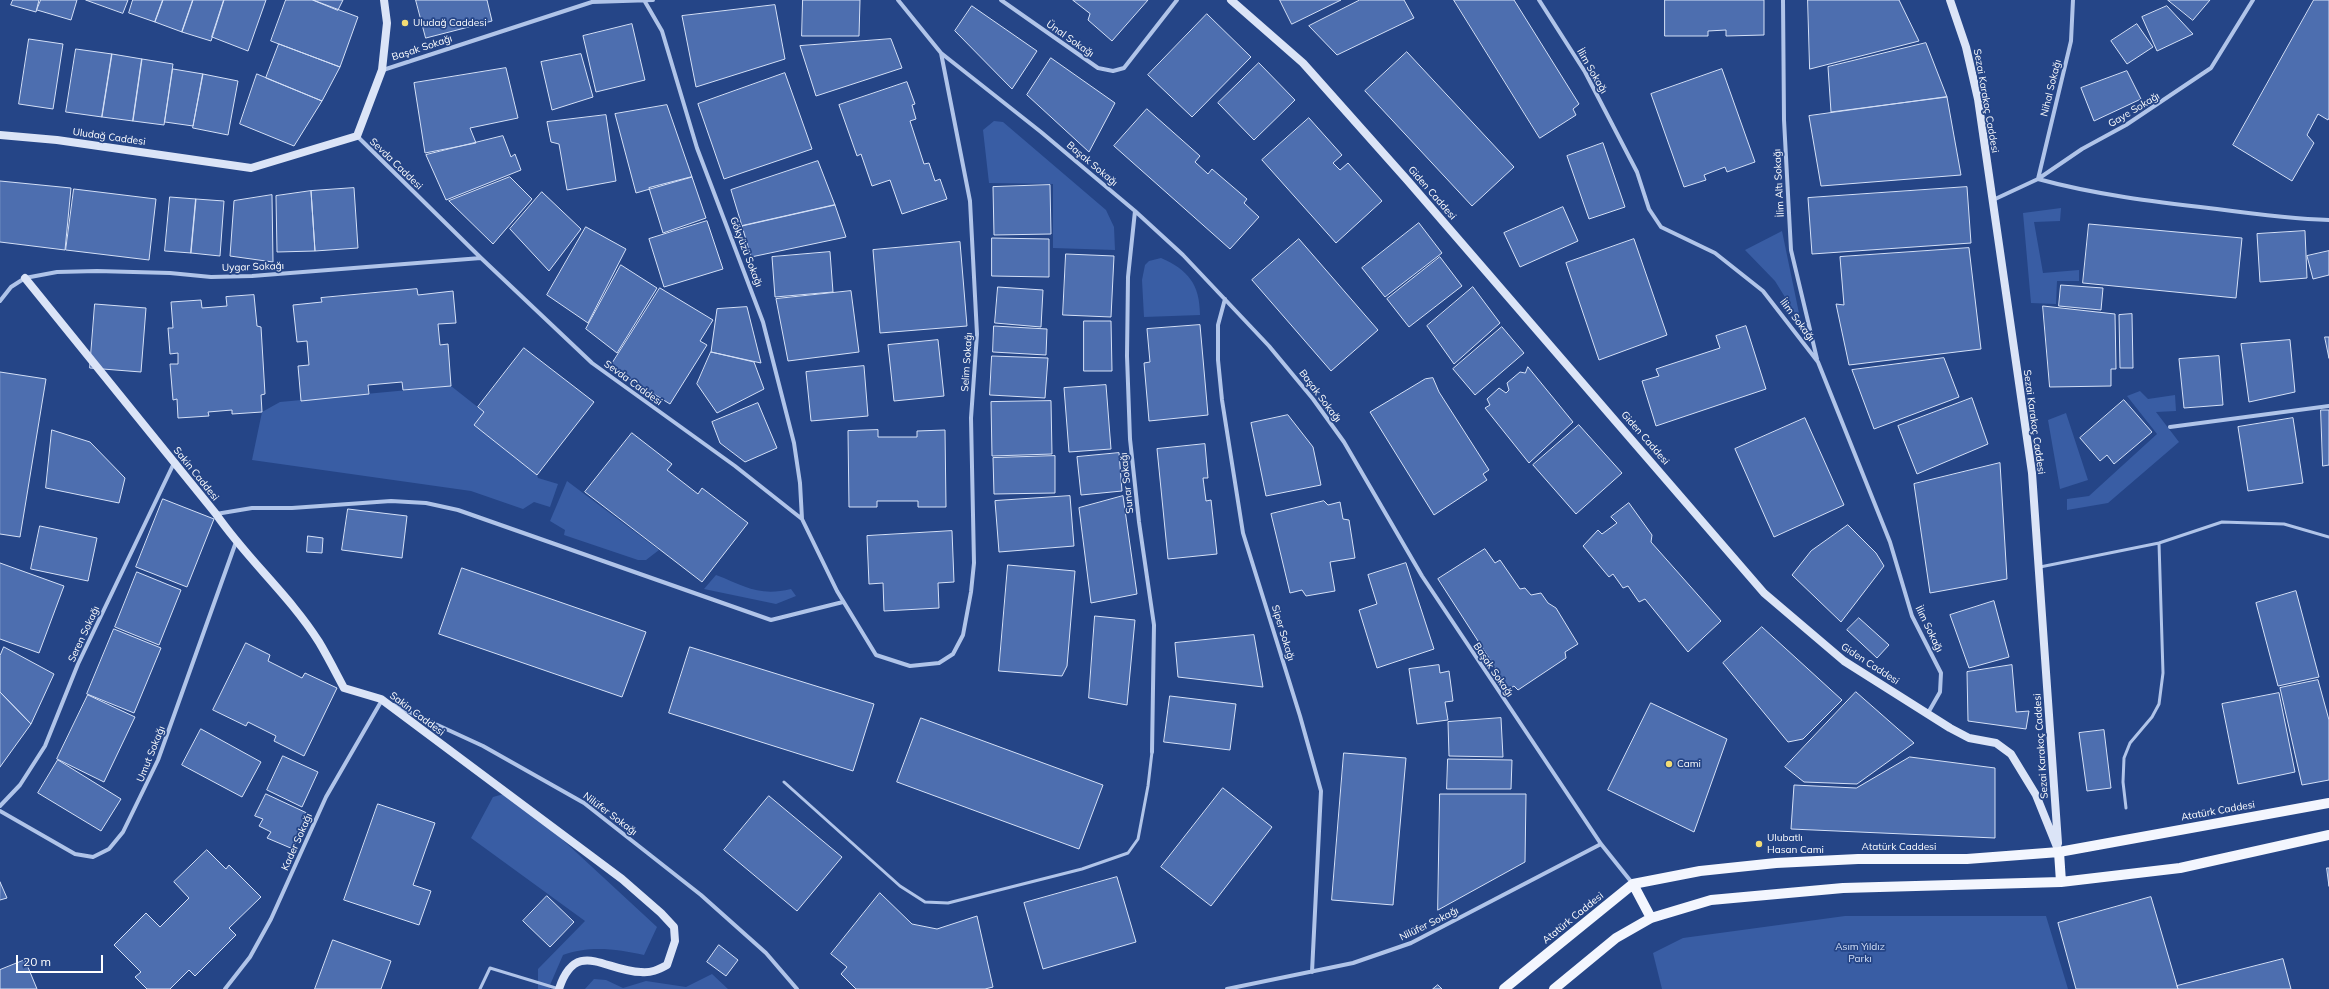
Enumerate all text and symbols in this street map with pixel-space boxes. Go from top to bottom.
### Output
place label: Uludağ Caddesi [413,17,487,29]
marker: Uludağ Caddesi [400,18,410,28]
street label: Ünal Sokağı [1044,18,1096,60]
street label: Başak Sokağı [390,33,454,63]
street label: İlim Sokağı [1574,46,1610,96]
street label: Sezai Karakoç Caddesi [1971,48,2001,154]
street label: Nihal Sokağı [2038,58,2064,118]
street label: Gaye Sokağı [2106,90,2162,130]
street label: Uludağ Caddesi [72,126,146,148]
street label: Sevda Caddesi [367,136,425,192]
street label: Başak Sokağı [1064,139,1120,189]
street label: İlim Altı Sokağı [1771,149,1787,217]
street label: Giden Caddesi [1405,164,1459,222]
street label: Gökyüzü Sokağı [727,215,765,289]
street label: Uygar Sokağı [222,260,284,274]
street label: İlim Sokağı [1777,296,1817,344]
street label: Selim Sokağı [959,332,975,392]
street label: Sevda Caddesi [602,358,664,408]
street label: Başak Sokağı [1296,367,1344,425]
street label: Sezai Karakoç Caddesi [2021,369,2047,475]
street label: Giden Caddesi [1618,409,1672,467]
street label: Sakin Caddesi [171,445,221,503]
street label: Sunar Sokağı [1118,452,1136,514]
street label: Seren Sokağı [66,604,102,664]
street label: Siper Sokağı [1269,604,1297,662]
street label: İlim Sokağı [1913,604,1945,654]
street label: Başak Sokağı [1470,641,1516,699]
street label: Giden Caddesi [1839,641,1901,687]
street label: Sakin Caddesi [387,689,447,739]
street label: Sezai Karakoç Caddesi [2031,693,2051,799]
street label: Umut Sokağı [134,724,168,784]
place label: Cami [1677,758,1701,770]
marker: Cami [1664,759,1674,769]
street label: Nilüfer Sokağı [581,790,639,838]
street label: Atatürk Caddesi [2180,799,2256,823]
street label: Kader Sokağı [279,811,315,873]
place label: Ulubatlı Hasan Cami [1767,832,1824,856]
marker: Ulubatlı Hasan Cami [1754,839,1764,849]
street label: Atatürk Caddesi [1862,841,1936,853]
street label: Atatürk Caddesi [1540,890,1606,946]
street label: Nilüfer Sokağı [1397,904,1461,944]
park label: Asım Yıldız Parkı [1835,941,1885,964]
scale bar [18,947,105,973]
text: 20 m [23,954,51,969]

